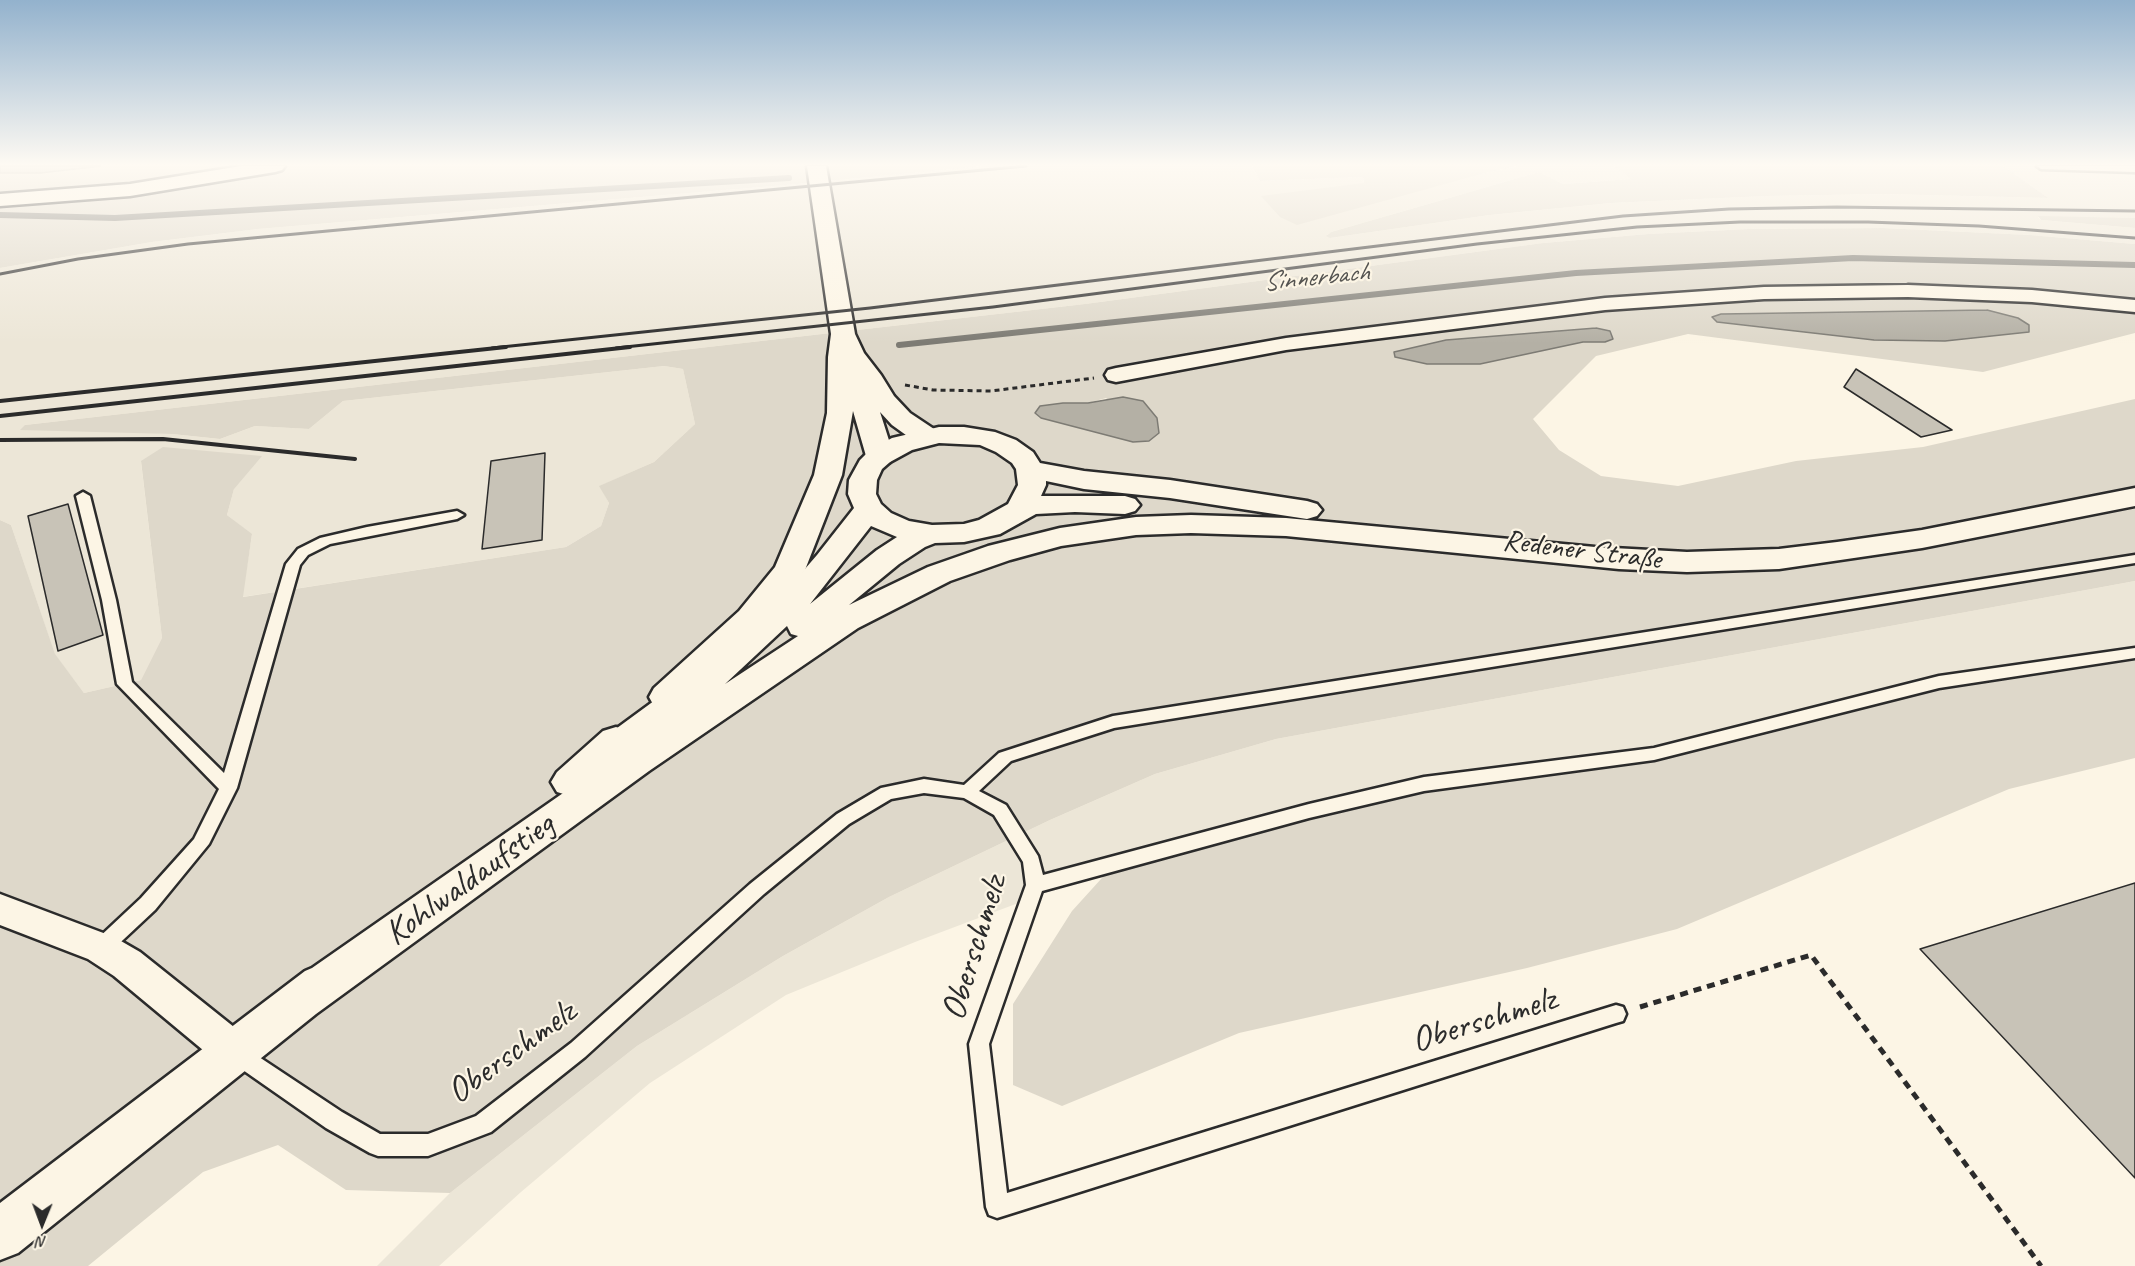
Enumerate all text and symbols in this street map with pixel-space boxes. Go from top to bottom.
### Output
water label: Sinnerbach [1262,256,1370,300]
street label: Redener Straße [1501,523,1663,579]
street label: Kohlwaldaufstieg [377,804,563,956]
street label: Oberschmelz [933,871,1017,1025]
street label: Oberschmelz [1407,979,1561,1063]
street label: Oberschmelz [439,992,585,1114]
north arrow [12,1194,72,1254]
text: N [37,1232,47,1252]

